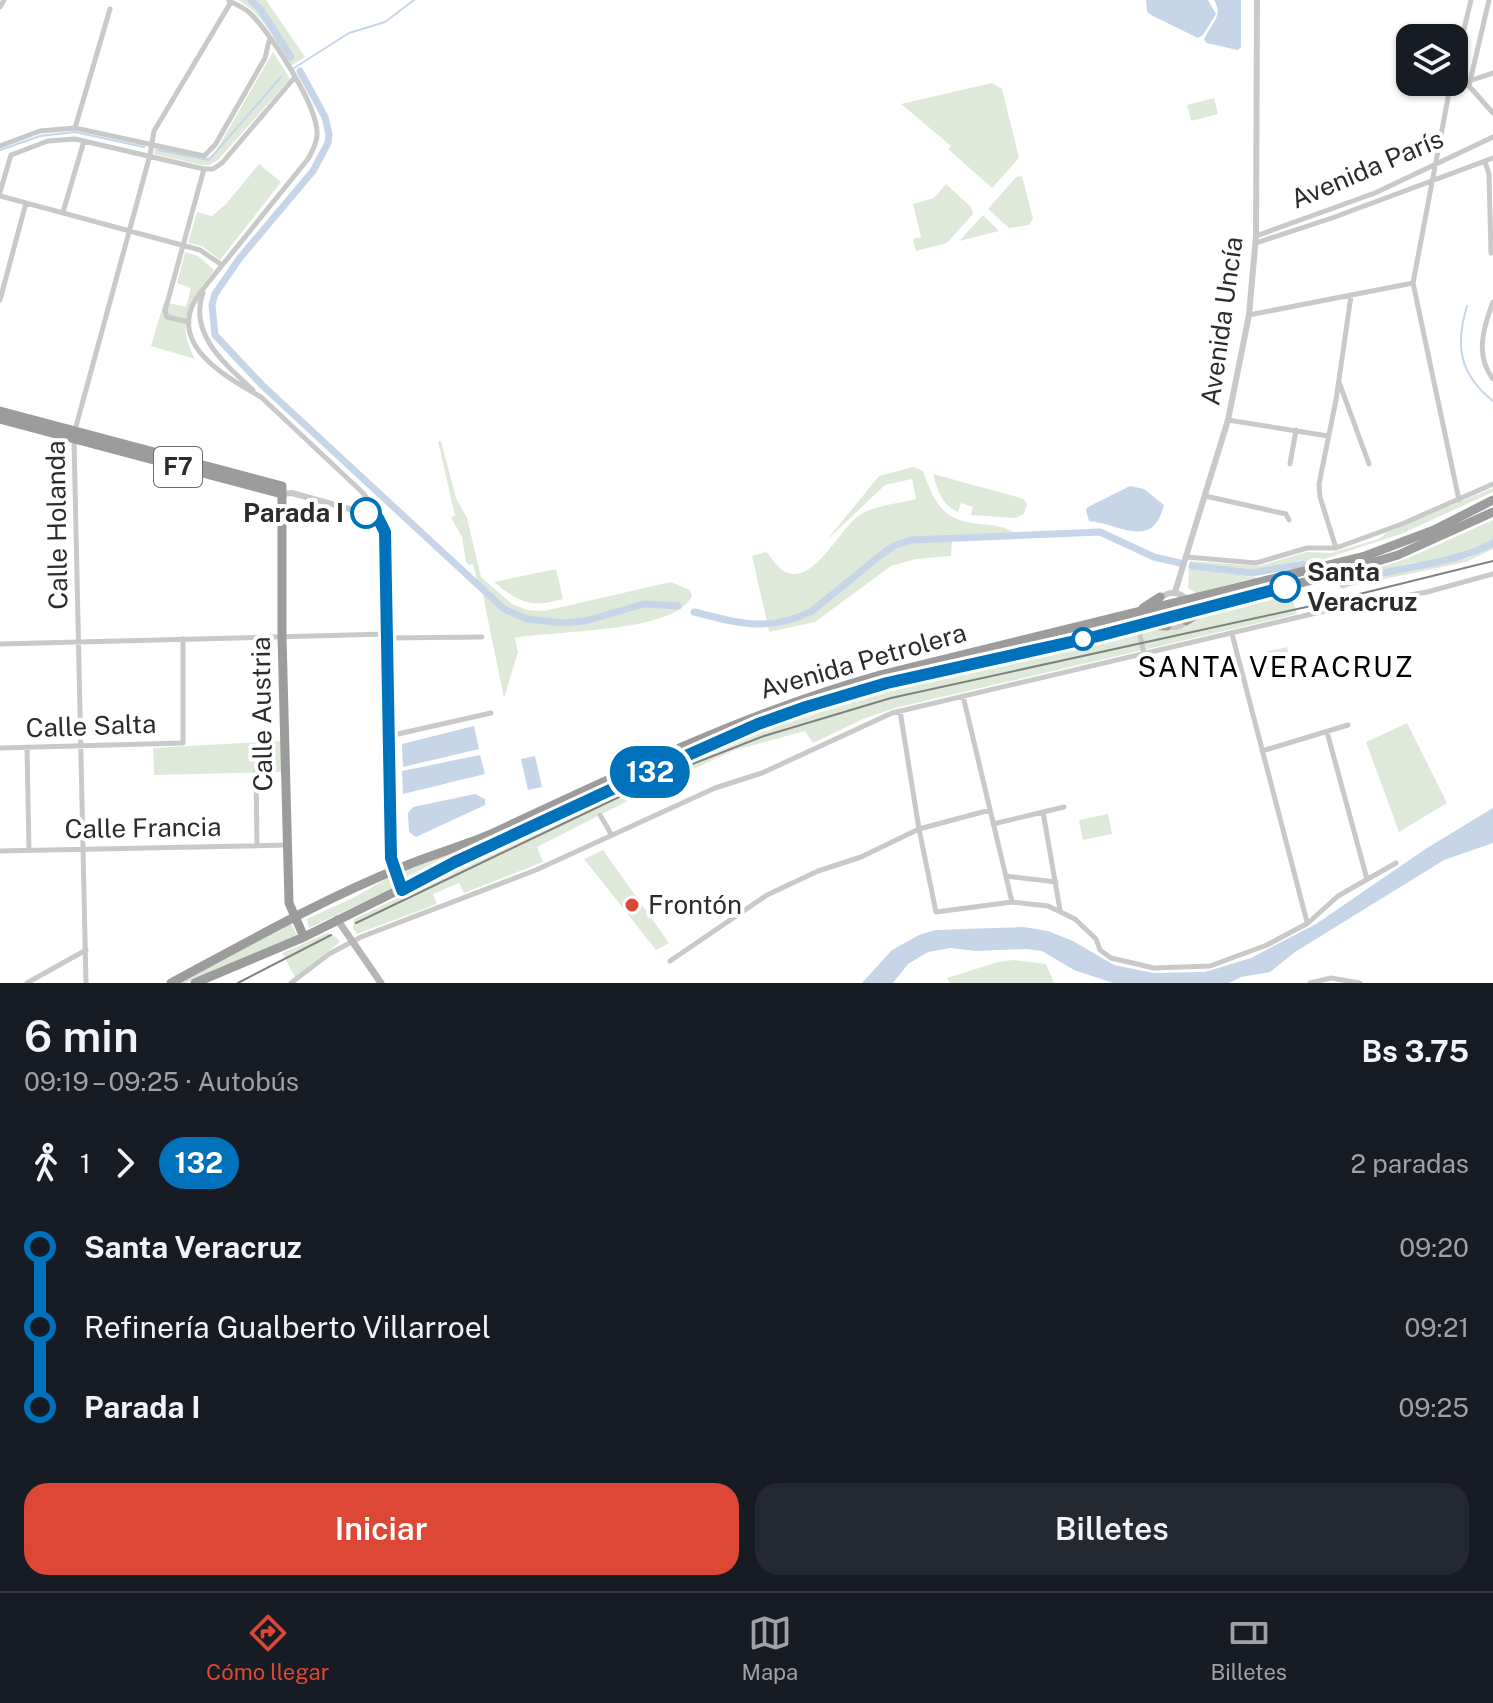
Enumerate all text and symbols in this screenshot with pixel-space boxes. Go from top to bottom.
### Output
map controls [1396,24,1468,96]
button: layers [1396,24,1468,96]
street label: Avenida París [1286,123,1448,215]
street label: Avenida Uncía [1194,235,1249,407]
street label: Calle Holanda [40,440,73,610]
road number: F7 [154,447,202,487]
place label: Parada I [243,497,344,528]
marker: Parada I [351,498,381,528]
place label: Santa Veracruz [1307,556,1417,617]
marker: Santa Veracruz [1270,572,1300,602]
street label: Avenida Petrolera [756,616,970,705]
unlabelled marker [1072,628,1094,650]
street label: Calle Austria [245,636,278,792]
district label: SANTA VERACRUZ [1137,650,1415,683]
street label: Calle Salta [25,708,157,743]
line badge: 132 [604,746,696,798]
text: 132 [626,755,674,788]
street label: Calle Francia [64,811,222,844]
place label: Frontón [648,889,742,920]
marker: Frontón [623,896,641,914]
text: 6 min [24,1010,139,1062]
text: Bs 3.75 [1361,1033,1469,1069]
text: 09:19 – 09:25 · Autobús [24,1066,299,1097]
icon: walk [24,1141,68,1185]
icon: forward [103,1141,147,1185]
text: 132 [175,1146,223,1179]
text: 1 [80,1148,91,1179]
text: 2 paradas [1351,1148,1469,1179]
text: Santa Veracruz [84,1229,302,1265]
text: 09:20 [1399,1232,1469,1263]
text: Refinería Gualberto Villarroel [84,1309,491,1345]
text: 09:21 [1405,1312,1469,1343]
text: Parada I [84,1389,200,1425]
text: 09:25 [1398,1392,1469,1423]
button: Iniciar [24,1483,739,1575]
button: Billetes [755,1483,1469,1575]
tab: Cómo llegar [206,1611,329,1685]
tab: Mapa [741,1611,798,1685]
tab: Billetes [1210,1611,1287,1685]

